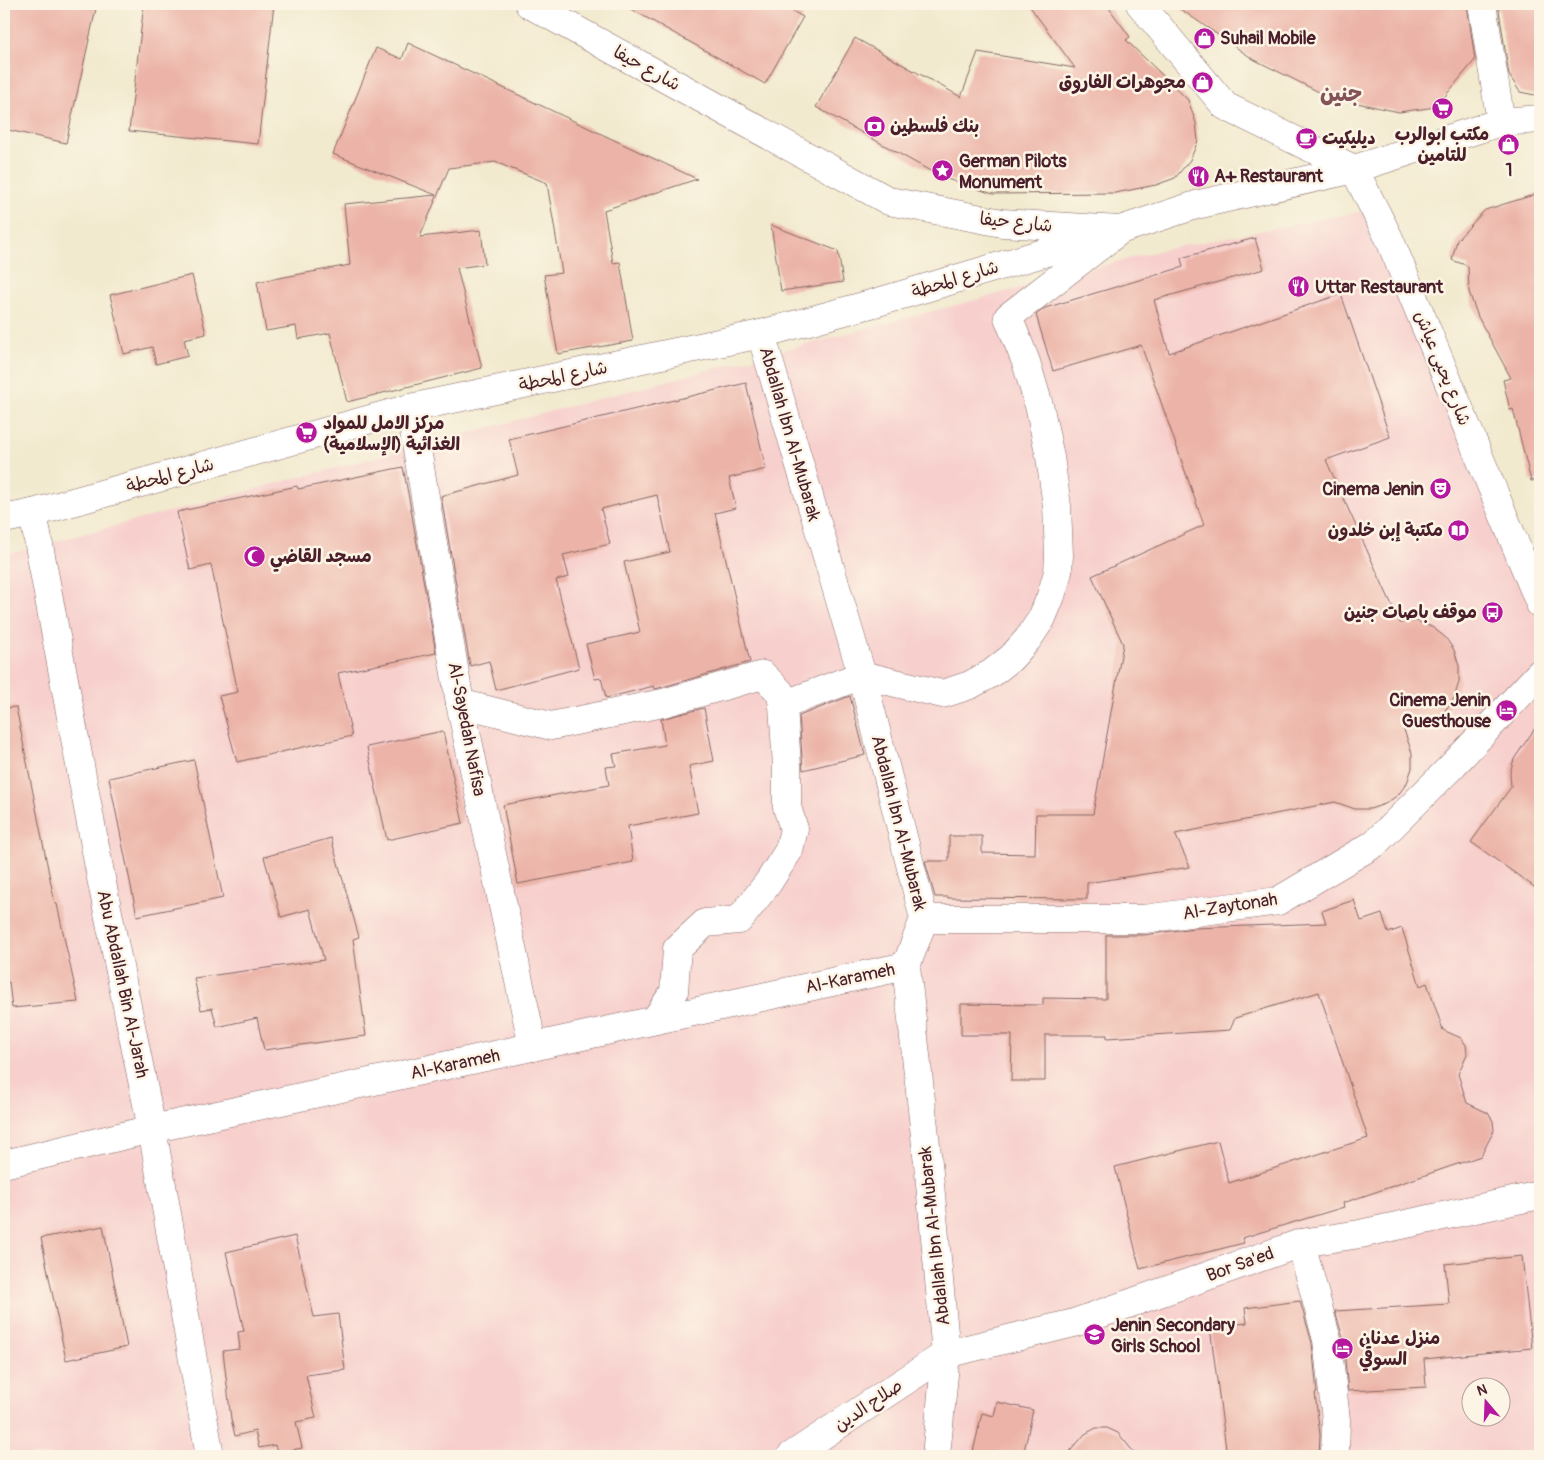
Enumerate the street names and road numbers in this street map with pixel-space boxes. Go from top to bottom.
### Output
street label: شارع حيفا [609,41,684,96]
street label: شارع حيفا [978,207,1054,238]
street label: شارع المحطة [909,255,1002,304]
street label: شارع يحيى عياش [1409,307,1476,429]
street label: Abdallah Ibn Al-Mubarak [754,344,826,524]
street label: شارع المحطة [517,356,610,397]
street label: شارع المحطة [124,453,217,498]
street label: Al-Sayedah Nafisa [442,660,491,798]
street label: Abdallah Ibn Al-Mubarak [866,733,932,914]
street label: Abu Abdallah Bin Al-Jarah [91,888,154,1080]
street label: Al-Zaytonah [1181,888,1279,925]
street label: Al-Karameh [803,958,897,999]
street label: Al-Karameh [408,1044,502,1085]
street label: Abdallah Ibn Al-Mubarak [914,1145,955,1327]
street label: Bor Sa'ed [1203,1242,1277,1287]
street label: صلاح الدين [830,1374,907,1437]

